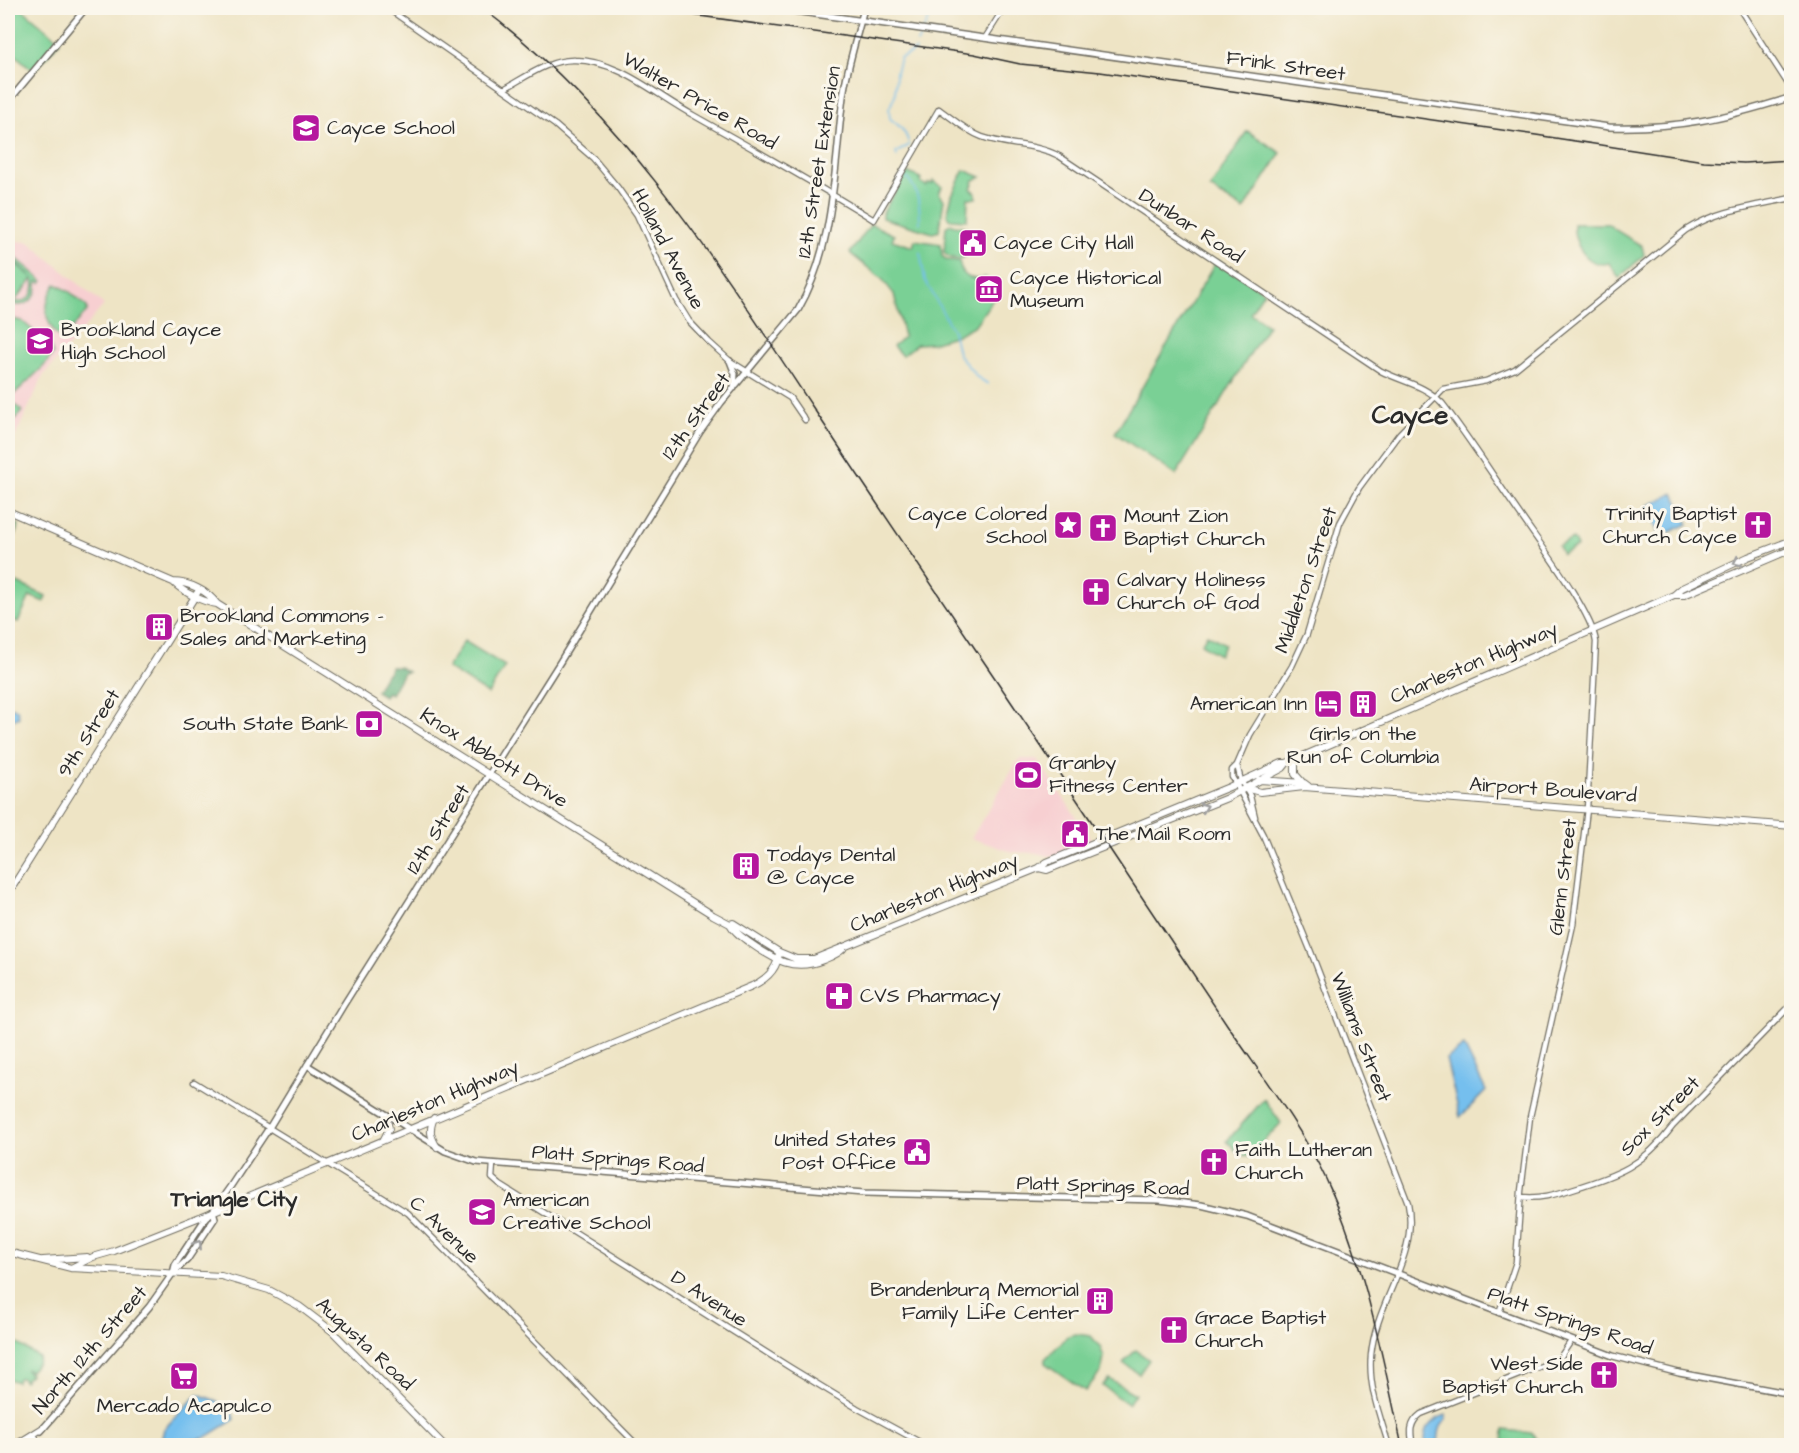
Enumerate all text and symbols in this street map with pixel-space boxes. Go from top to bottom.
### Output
street label: Frink Street [1225,44,1347,88]
street label: Walter Price Road [618,45,782,157]
street label: 12th Street Extension [790,64,848,260]
school or university icon: Cayce School [290,112,322,144]
place label: Cayce School [327,114,455,143]
street label: Dunbar Road [1133,182,1249,270]
street label: Holland Avenue [624,184,712,314]
public building icon: Cayce City Hall [957,227,989,259]
place label: Cayce City Hall [994,229,1134,258]
place label: Cayce Historical Museum [1010,264,1161,315]
museum icon: Cayce Historical Museum [973,273,1005,305]
place label: Brookland Cayce High School [61,316,222,368]
school or university icon: Brookland Cayce High School [24,325,56,357]
street label: 12th Street [655,367,737,465]
district label: Cayce [1372,397,1448,436]
place label: Cayce Colored School [908,500,1047,551]
place label: Trinity Baptist Church Cayce [1602,500,1737,552]
place label: Mount Zion Baptist Church [1124,502,1265,553]
street label: Middleton Street [1268,503,1344,657]
place icon: Cayce Colored School [1052,509,1084,541]
church icon: Trinity Baptist Church Cayce [1742,509,1774,541]
church icon: Mount Zion Baptist Church [1087,512,1119,544]
one-way arrow [1733,555,1744,567]
place label: Calvary Holiness Church of God [1117,566,1265,617]
church icon: Calvary Holiness Church of God [1080,576,1112,608]
place label: Brookland Commons - Sales and Marketing [180,602,384,654]
building icon: Brookland Commons - Sales and Marketing [143,611,175,643]
street label: Charleston Highway [1386,615,1562,712]
street label: 9th Street [51,684,127,782]
hotel icon: American Inn [1312,688,1344,720]
building icon: Girls on the Run of Columbia [1347,688,1379,720]
place label: American Inn [1190,690,1307,718]
street label: Knox Abbott Drive [415,701,574,815]
bank icon: South State Bank [353,708,385,740]
place label: South State Bank [183,710,348,738]
place label: Girls on the Run of Columbia [1287,720,1439,771]
place label: Granby Fitness Center [1049,749,1188,800]
sports icon: Granby Fitness Center [1012,759,1044,791]
street label: Airport Boulevard [1468,770,1638,810]
street label: 12th Street [399,778,477,880]
one-way arrow [1198,802,1209,814]
street label: Glenn Street [1542,817,1584,937]
public building icon: The Mail Room [1059,818,1091,850]
place label: The Mail Room [1096,820,1231,848]
place label: Todays Dental @ Cayce [767,841,895,893]
street label: Charleston Highway [846,846,1023,940]
building icon: Todays Dental @ Cayce [730,850,762,882]
street label: Williams Street [1323,968,1399,1106]
pharmacy icon: CVS Pharmacy [823,980,855,1012]
place label: CVS Pharmacy [860,982,1001,1011]
street label: Charleston Highway [347,1053,523,1150]
street label: Sox Street [1614,1070,1706,1162]
place label: United States Post Office [775,1126,896,1177]
public building icon: United States Post Office [901,1136,933,1168]
place label: Faith Lutheran Church [1235,1136,1372,1187]
street label: Platt Springs Road [531,1138,705,1181]
church icon: Faith Lutheran Church [1198,1146,1230,1178]
street label: Platt Springs Road [1016,1169,1190,1204]
district label: Triangle City [170,1184,298,1217]
place label: American Creative School [503,1186,651,1237]
street label: C Avenue [403,1190,485,1270]
school or university icon: American Creative School [466,1196,498,1228]
one-way arrow [190,1240,202,1250]
street label: D Avenue [665,1264,753,1334]
place label: Brandenburg Memorial Family Life Center [870,1276,1079,1328]
street label: North 12th Street [26,1279,154,1421]
street label: Platt Springs Road [1484,1280,1656,1363]
building icon: Brandenburg Memorial Family Life Center [1084,1285,1116,1317]
street label: Augusta Road [309,1291,421,1398]
place label: Grace Baptist Church [1195,1304,1326,1355]
church icon: Grace Baptist Church [1158,1314,1190,1346]
place label: West Side Baptist Church [1442,1350,1583,1401]
church icon: West Side Baptist Church [1588,1359,1620,1391]
supermarket icon: Mercado Acapulco [168,1360,200,1392]
place label: Mercado Acapulco [97,1392,271,1420]

